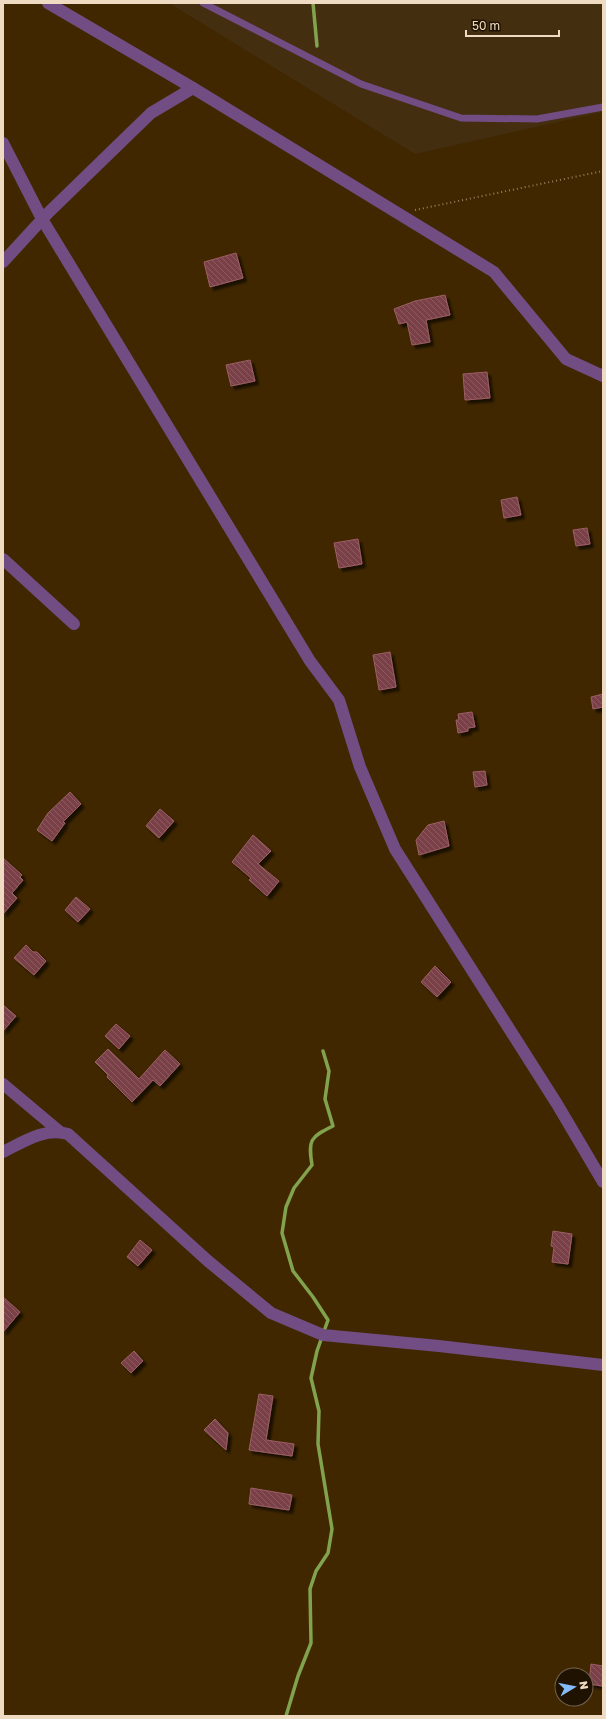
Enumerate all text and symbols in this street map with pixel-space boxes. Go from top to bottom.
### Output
scale bar [466,12,559,38]
text: 50 m [472,18,500,33]
north arrow [554,1667,594,1707]
text: N [577,1680,591,1690]

